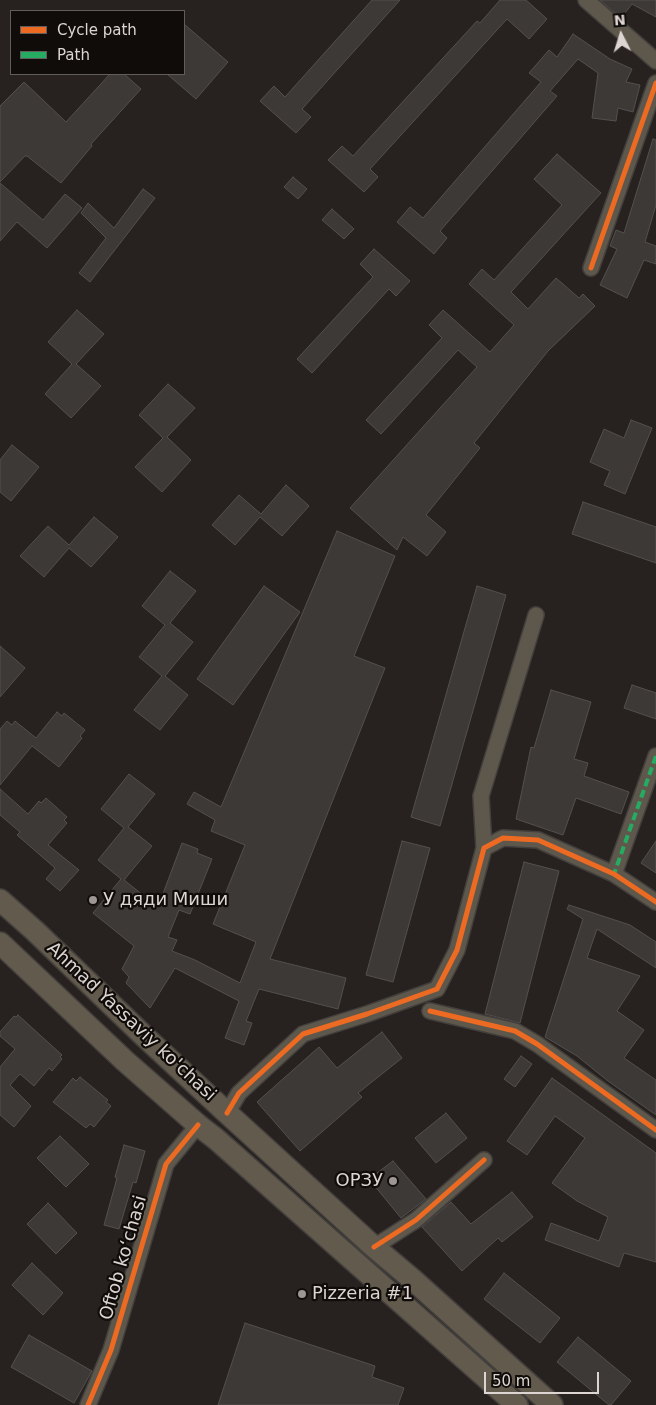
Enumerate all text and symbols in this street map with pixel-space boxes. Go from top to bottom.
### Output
legend [10,10,185,75]
north arrow [596,10,646,60]
text: N [613,12,626,29]
text: Cycle path [57,21,137,39]
text: Path [57,46,90,64]
place label: У дяди Миши [103,889,228,911]
marker: У дяди Миши [87,894,99,906]
street label: Ahmad Yassaviy ko'chasi [42,938,220,1106]
place label: ОРЗУ [335,1170,383,1192]
marker: ОРЗУ [387,1175,399,1187]
street label: Oftob koʻchasi [96,1193,152,1323]
place label: Pizzeria #1 [312,1283,413,1305]
marker: Pizzeria #1 [296,1288,308,1300]
scale bar [486,1362,601,1394]
text: 50 m [492,1372,530,1390]

